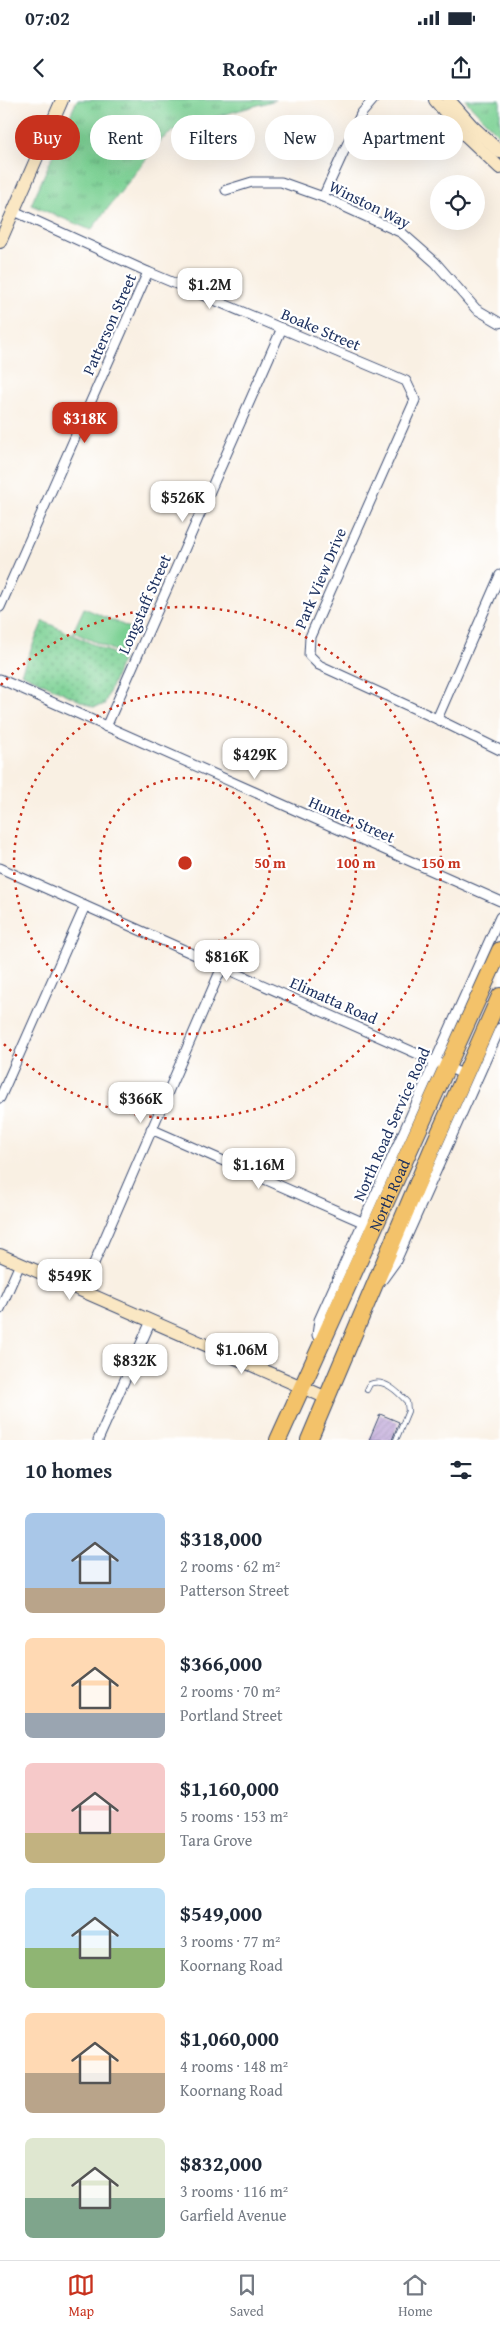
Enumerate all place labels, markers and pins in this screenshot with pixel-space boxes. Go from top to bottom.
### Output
pin: $1.2M [175,268,245,310]
pin: $318K [50,402,120,444]
pin: $526K [148,480,218,523]
pin: $429K [220,738,290,780]
centre of rings [176,854,194,872]
pin: $816K [192,940,262,982]
pin: $366K [106,1082,176,1124]
pin: $1.16M [218,1148,300,1190]
pin: $549K [35,1258,105,1301]
pin: $1.06M [201,1332,283,1375]
pin: $832K [100,1344,170,1386]

